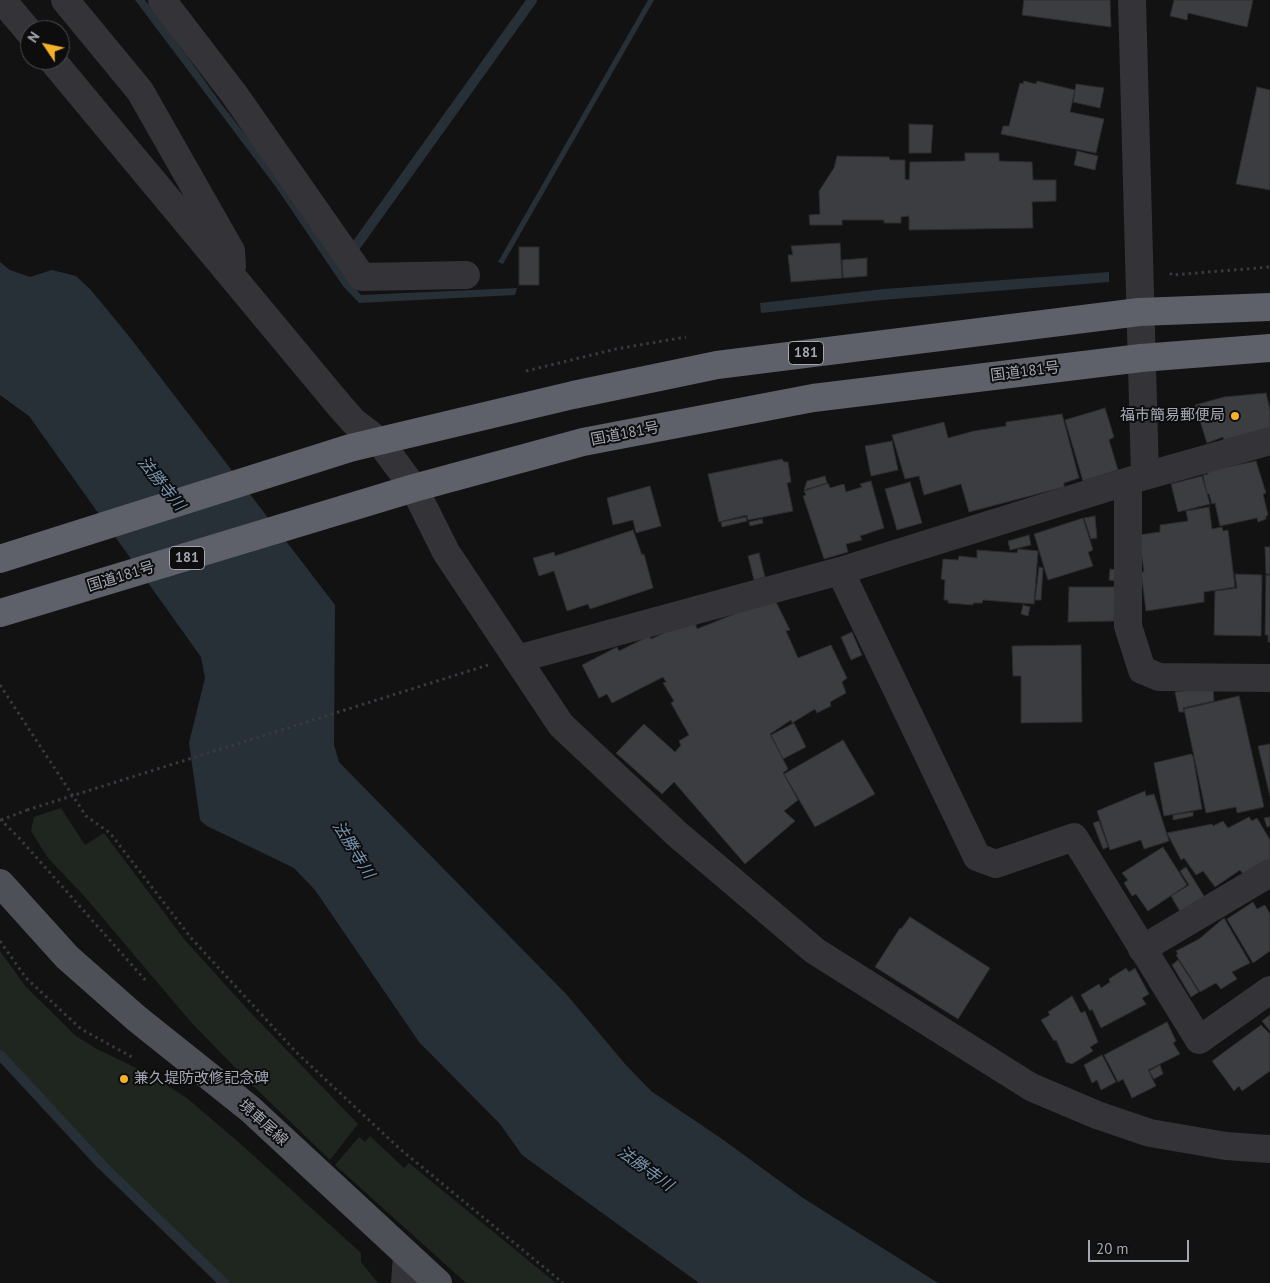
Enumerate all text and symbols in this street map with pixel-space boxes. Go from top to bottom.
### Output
north arrow [20,20,70,70]
text: N [23,28,43,46]
road number: 181 [788,342,824,364]
street label: 国道181号 [989,359,1061,385]
place label: 福市簡易郵便局 [1120,407,1225,425]
marker: 福市簡易郵便局 [1229,410,1241,422]
street label: 国道181号 [589,419,661,449]
water label: 法勝寺川 [133,453,189,515]
road number: 181 [170,546,204,570]
street label: 国道181号 [85,558,157,596]
water label: 法勝寺川 [328,818,378,882]
place label: 兼久堤防改修記念碑 [134,1070,269,1088]
marker: 兼久堤防改修記念碑 [118,1073,130,1085]
street label: 境車尾線 [235,1096,291,1150]
water label: 法勝寺川 [613,1142,677,1196]
scale bar [1090,1230,1191,1262]
text: 20 m [1096,1239,1129,1258]

